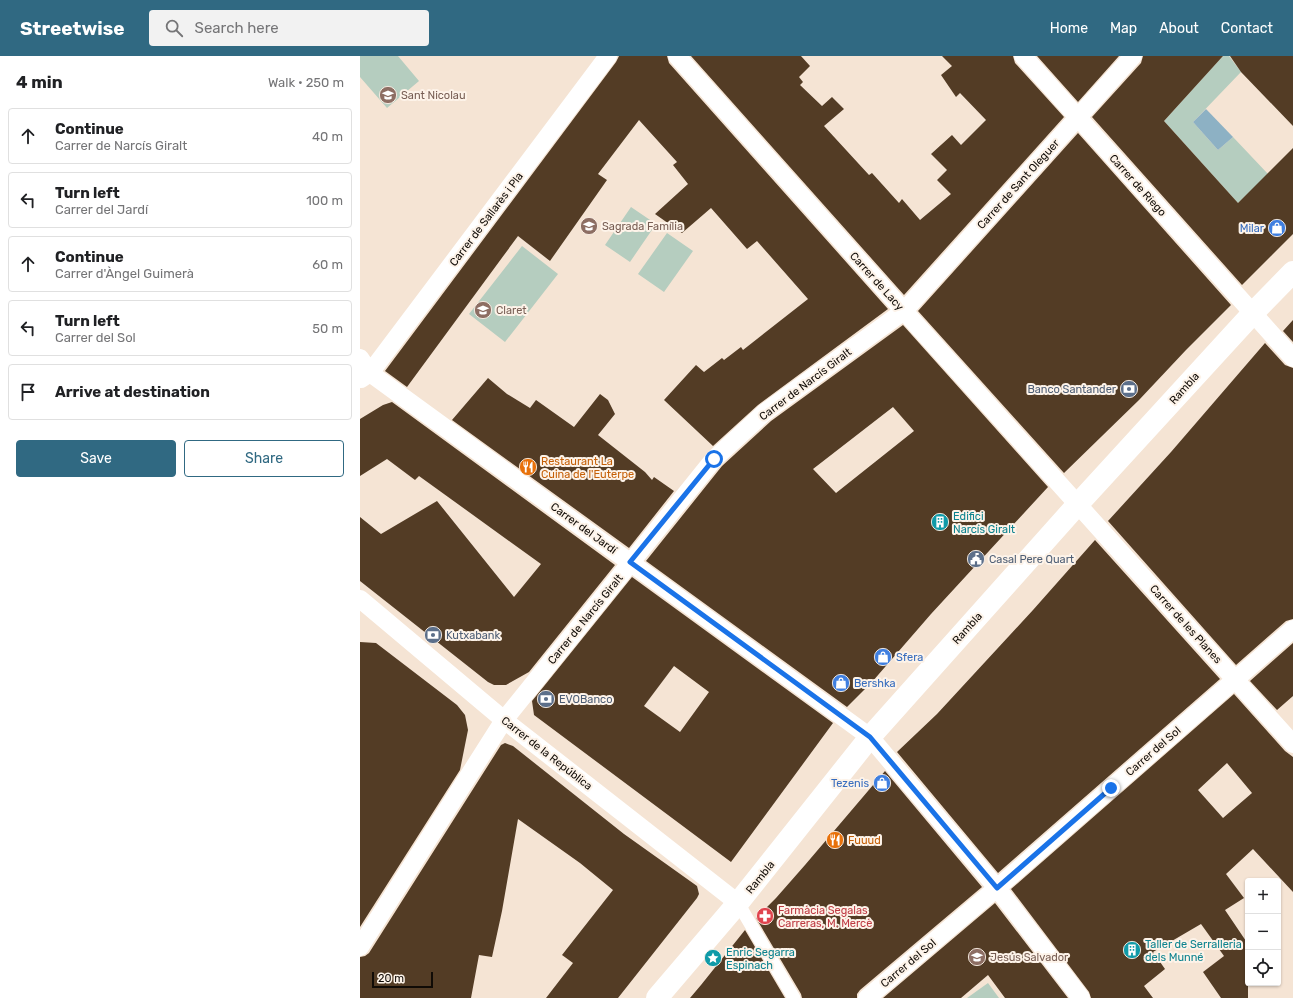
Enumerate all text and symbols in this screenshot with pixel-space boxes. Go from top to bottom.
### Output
search box [149,10,429,46]
text: Streetwise [20,17,125,40]
icon: search [163,17,185,39]
text: Search here [195,19,279,37]
text: Home [1050,20,1088,37]
text: Map [1110,20,1137,37]
text: About [1159,20,1199,37]
text: Contact [1221,20,1273,37]
text: 4 min [16,72,63,92]
text: Walk · 250 m [268,75,344,90]
school or university icon: Sant Nicolau [378,85,398,105]
place label: Sant Nicolau [401,89,466,102]
text: Continue [55,120,124,138]
icon: ahead [17,125,39,147]
text: 40 m [312,129,343,144]
street label: Carrer de Sant Oleguer [975,136,1063,232]
text: Carrer de Narcís Giralt [55,138,187,153]
street label: Carrer de Riego [1106,152,1169,219]
street label: Carrer de Sallarès i Pla [447,170,526,269]
text: Turn left [55,184,120,202]
icon: left [17,189,39,211]
text: 100 m [306,193,343,208]
text: Carrer del Jardí [55,202,148,217]
school or university icon: Sagrada Família [579,216,599,236]
shop icon: Milar [1267,218,1287,238]
place label: Sagrada Família [602,220,683,233]
place label: Milar [1240,222,1265,235]
text: Continue [55,248,124,266]
street label: Carrer de Lacy [847,249,906,313]
icon: ahead [17,253,39,275]
text: 60 m [312,257,343,272]
text: Carrer d'Àngel Guimerà [55,266,194,281]
school or university icon: Claret [473,300,493,320]
place label: Claret [496,304,527,317]
text: Turn left [55,312,120,330]
icon: left [17,317,39,339]
text: 50 m [312,321,343,336]
text: Carrer del Sol [55,330,136,345]
street label: Carrer de Narcís Giralt [757,345,854,423]
street label: Rambla [1167,370,1202,407]
bank icon: Banco Santander [1119,379,1139,399]
icon: arrive [17,381,39,403]
text: Arrive at destination [55,383,210,401]
place label: Banco Santander [1027,383,1117,396]
button: Save [16,440,176,477]
button: Share [184,440,344,477]
route start [705,450,723,468]
place label: Restaurant La Cuina de l'Euterpe [541,455,634,481]
restaurant icon: Restaurant La Cuina de l'Euterpe [518,457,538,477]
street label: Carrer del Jardí [548,500,620,558]
place label: Edifici Narcís Giralt [953,510,1016,536]
building icon: Edifici Narcís Giralt [930,512,950,532]
public building icon: Casal Pere Quart [966,549,986,569]
place label: Casal Pere Quart [989,553,1075,566]
street label: Carrer de Narcís Giralt [545,571,626,667]
street label: Carrer de les Planes [1147,582,1225,667]
street label: Rambla [950,610,985,647]
bank icon: Kutxabank [423,625,443,645]
place label: Kutxabank [446,629,501,642]
shop icon: Sfera [873,647,893,667]
place label: Sfera [896,651,923,664]
shop icon: Bershka [831,673,851,693]
place label: Bershka [854,677,896,690]
bank icon: EVOBanco [536,689,556,709]
place label: EVOBanco [559,693,612,706]
street label: Carrer de la República [499,714,595,793]
street label: Carrer del Sol [1123,724,1183,779]
shop icon: Tezenis [872,773,892,793]
place label: Tezenis [831,777,869,790]
route end [1102,779,1120,797]
restaurant icon: Fuuud [825,830,845,850]
place label: Fuuud [848,834,881,847]
street label: Rambla [743,858,778,896]
map controls [1245,878,1281,986]
button: + [1245,878,1281,914]
place label: Farmàcia Segalas Carreras, M. Mercè [778,904,872,930]
pharmacy icon: Farmàcia Segalas Carreras, M. Mercè [755,906,775,926]
button: − [1245,914,1281,950]
street label: Carrer del Sol [878,936,939,990]
place label: Taller de Serralleria dels Munné [1145,938,1242,964]
building icon: Taller de Serralleria dels Munné [1122,940,1142,960]
place label: Enric Segarra Espinach [726,946,795,972]
school or university icon: Jesús Salvador [967,947,987,967]
place icon: Enric Segarra Espinach [703,948,723,968]
button: locate [1245,950,1281,986]
place label: Jesús Salvador [990,951,1069,964]
scale bar [372,970,433,989]
text: 20 m [378,972,404,985]

